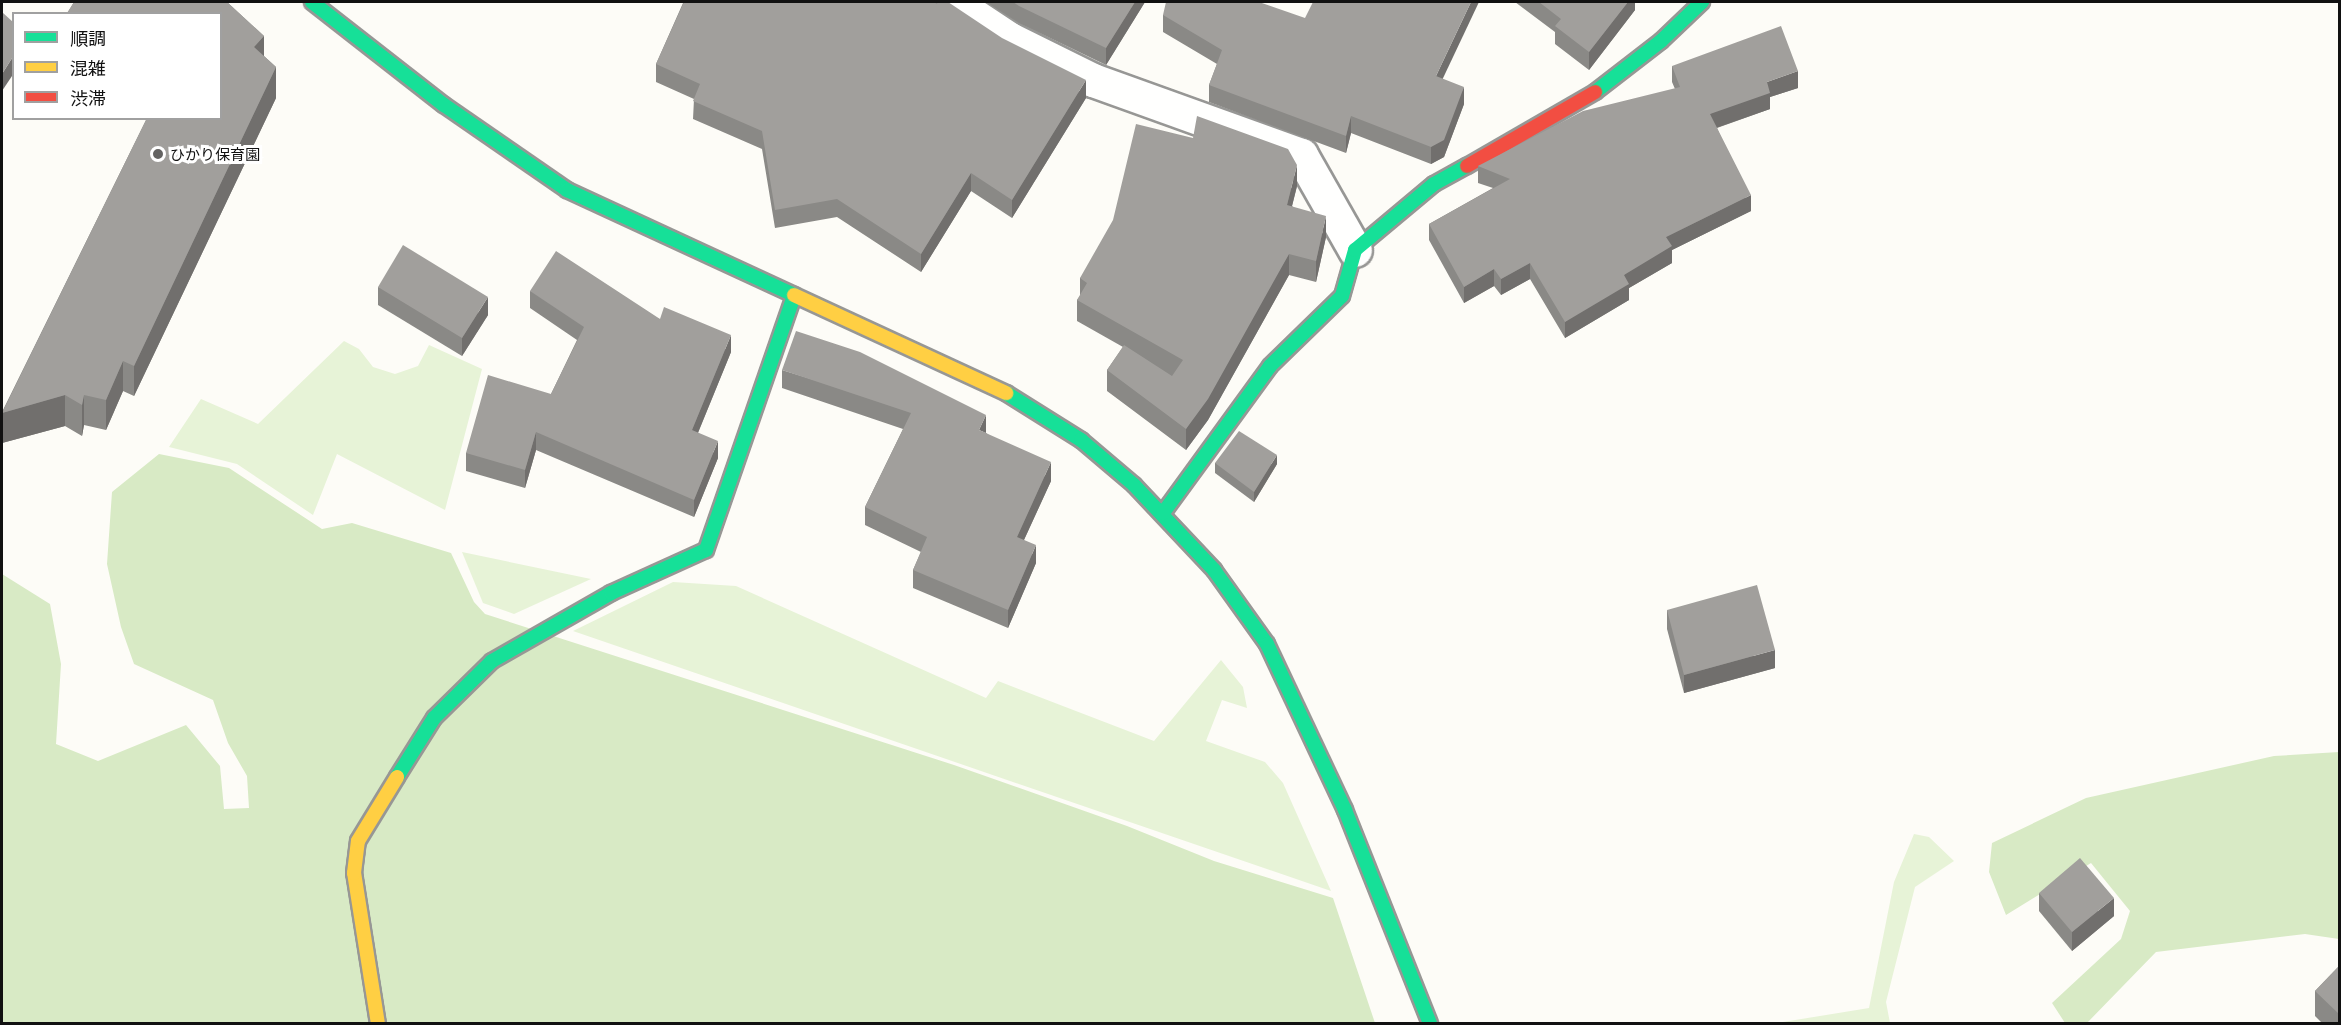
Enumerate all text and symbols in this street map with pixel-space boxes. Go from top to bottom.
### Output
legend [12,12,222,120]
text: 順調 [70,24,106,51]
text: 混雑 [70,54,106,81]
text: 渋滞 [70,84,106,111]
place label: ひかり保育園 [170,145,260,163]
marker: ひかり保育園 [151,147,165,161]

